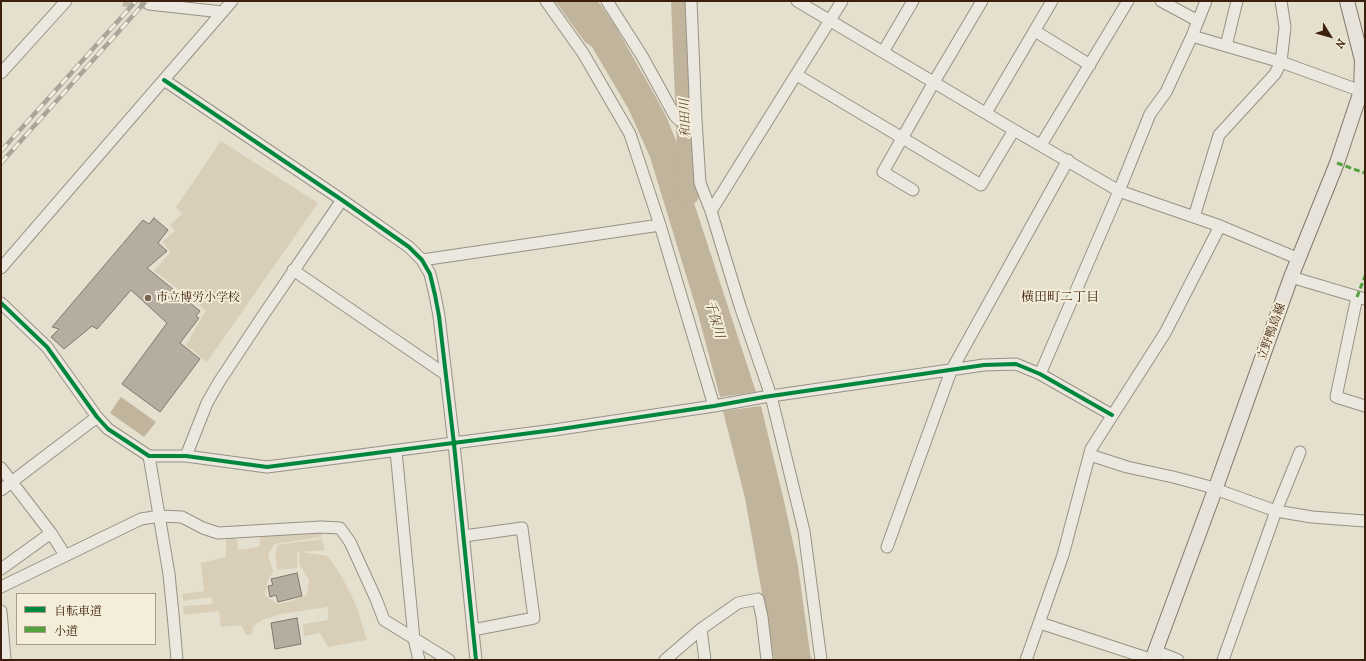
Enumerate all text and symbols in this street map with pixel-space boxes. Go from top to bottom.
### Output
north arrow [1310,16,1350,56]
text: N [1332,36,1348,51]
water label: 和田川 [678,98,694,138]
district label: 横田町二丁目 [1021,290,1099,306]
place label: 市立博労小学校 [156,291,240,305]
marker: 市立博労小学校 [143,293,153,303]
water label: 千保川 [701,298,727,340]
street label: 立野鴨島線 [1255,301,1289,363]
legend [16,593,156,645]
text: 自転車道 [54,604,102,618]
text: 小道 [54,624,78,638]

